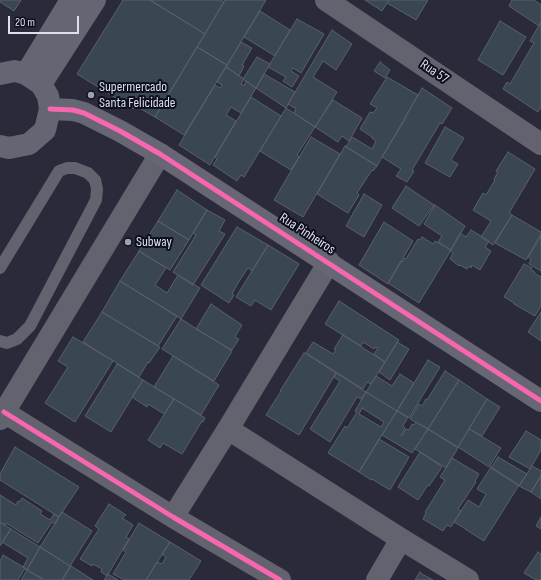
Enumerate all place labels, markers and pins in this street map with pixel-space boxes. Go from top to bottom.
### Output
place label: Supermercado Santa Felicidade [99,79,175,112]
marker: Supermercado Santa Felicidade [86,90,96,100]
place label: Subway [136,234,172,250]
marker: Subway [123,237,133,247]

